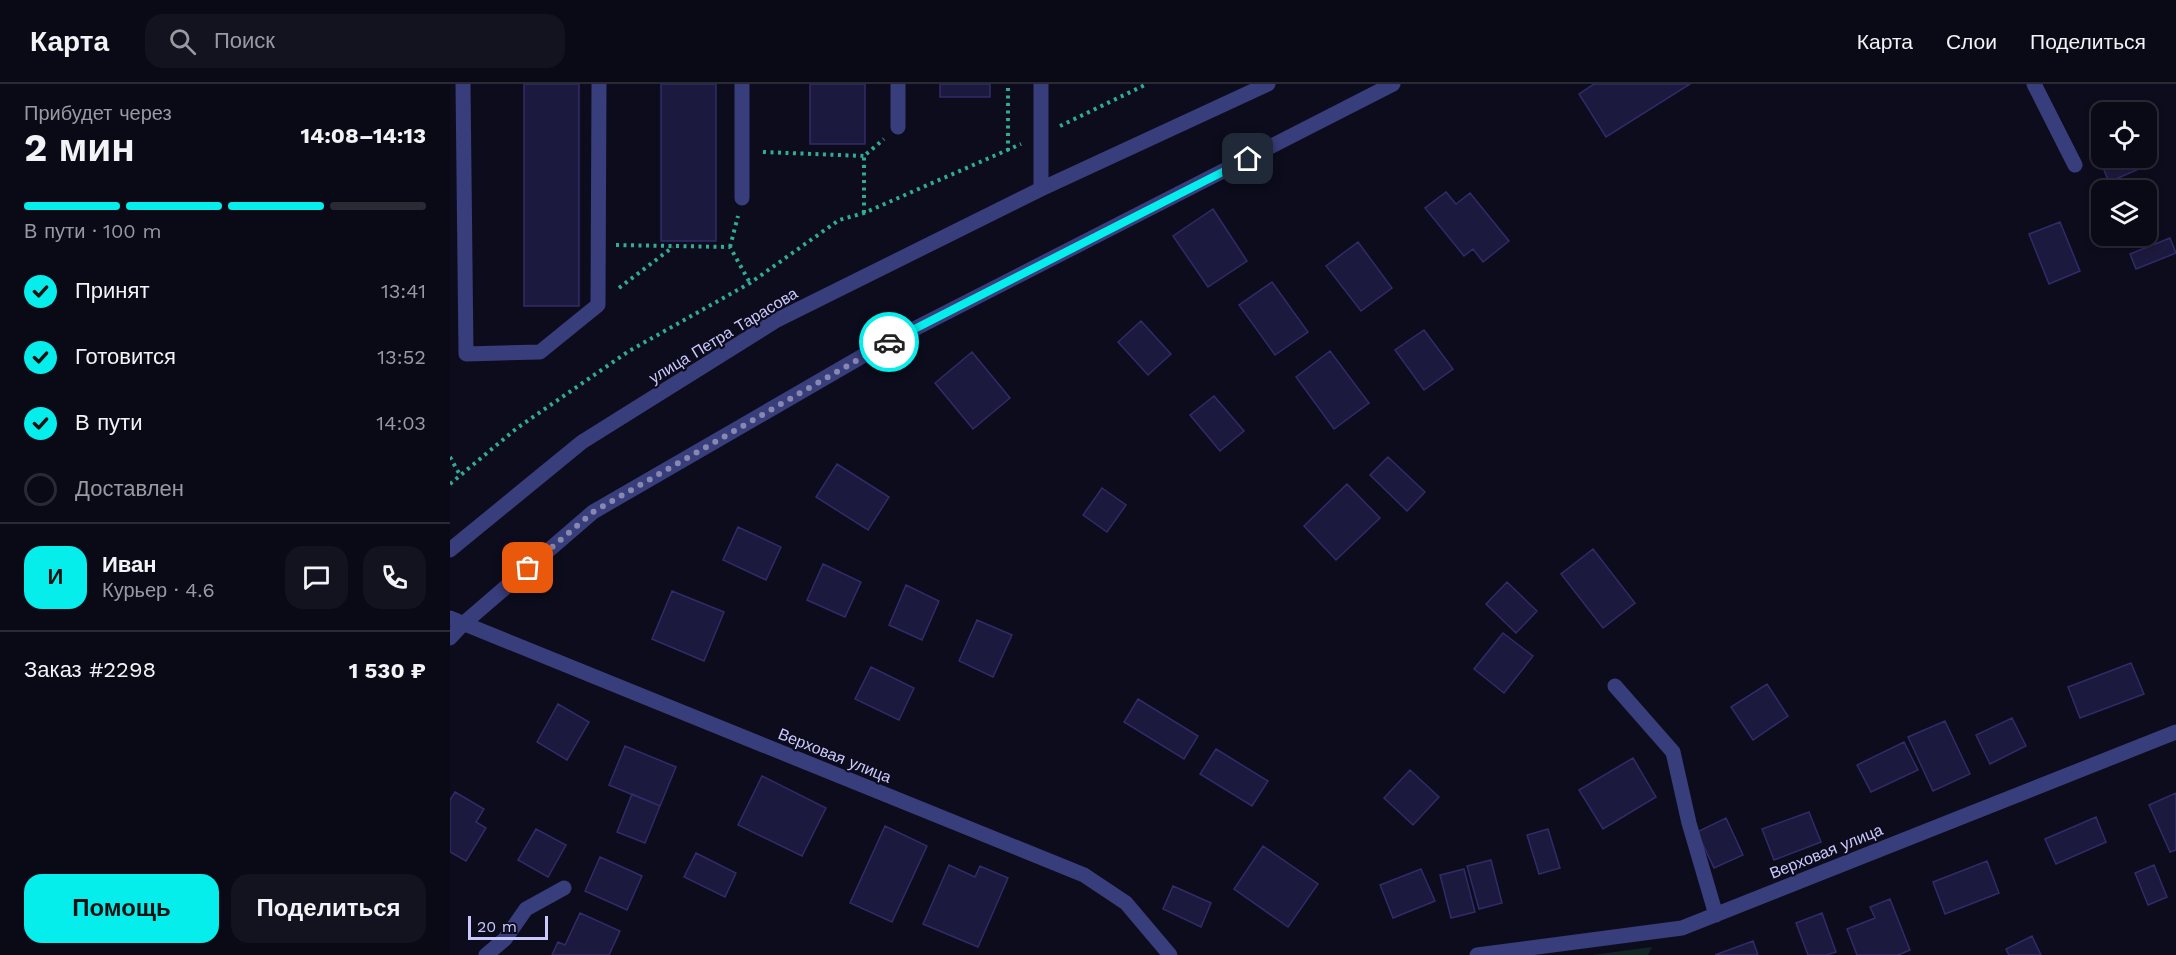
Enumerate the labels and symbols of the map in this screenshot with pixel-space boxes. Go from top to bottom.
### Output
pin [1222,133,1273,184]
street label: улица Петра Тарасова [646,283,801,387]
courier [859,312,919,372]
pin [502,542,553,593]
street label: Верховая улица [775,724,894,787]
street label: Верховая улица [1767,820,1886,883]
scale bar [468,913,548,940]

